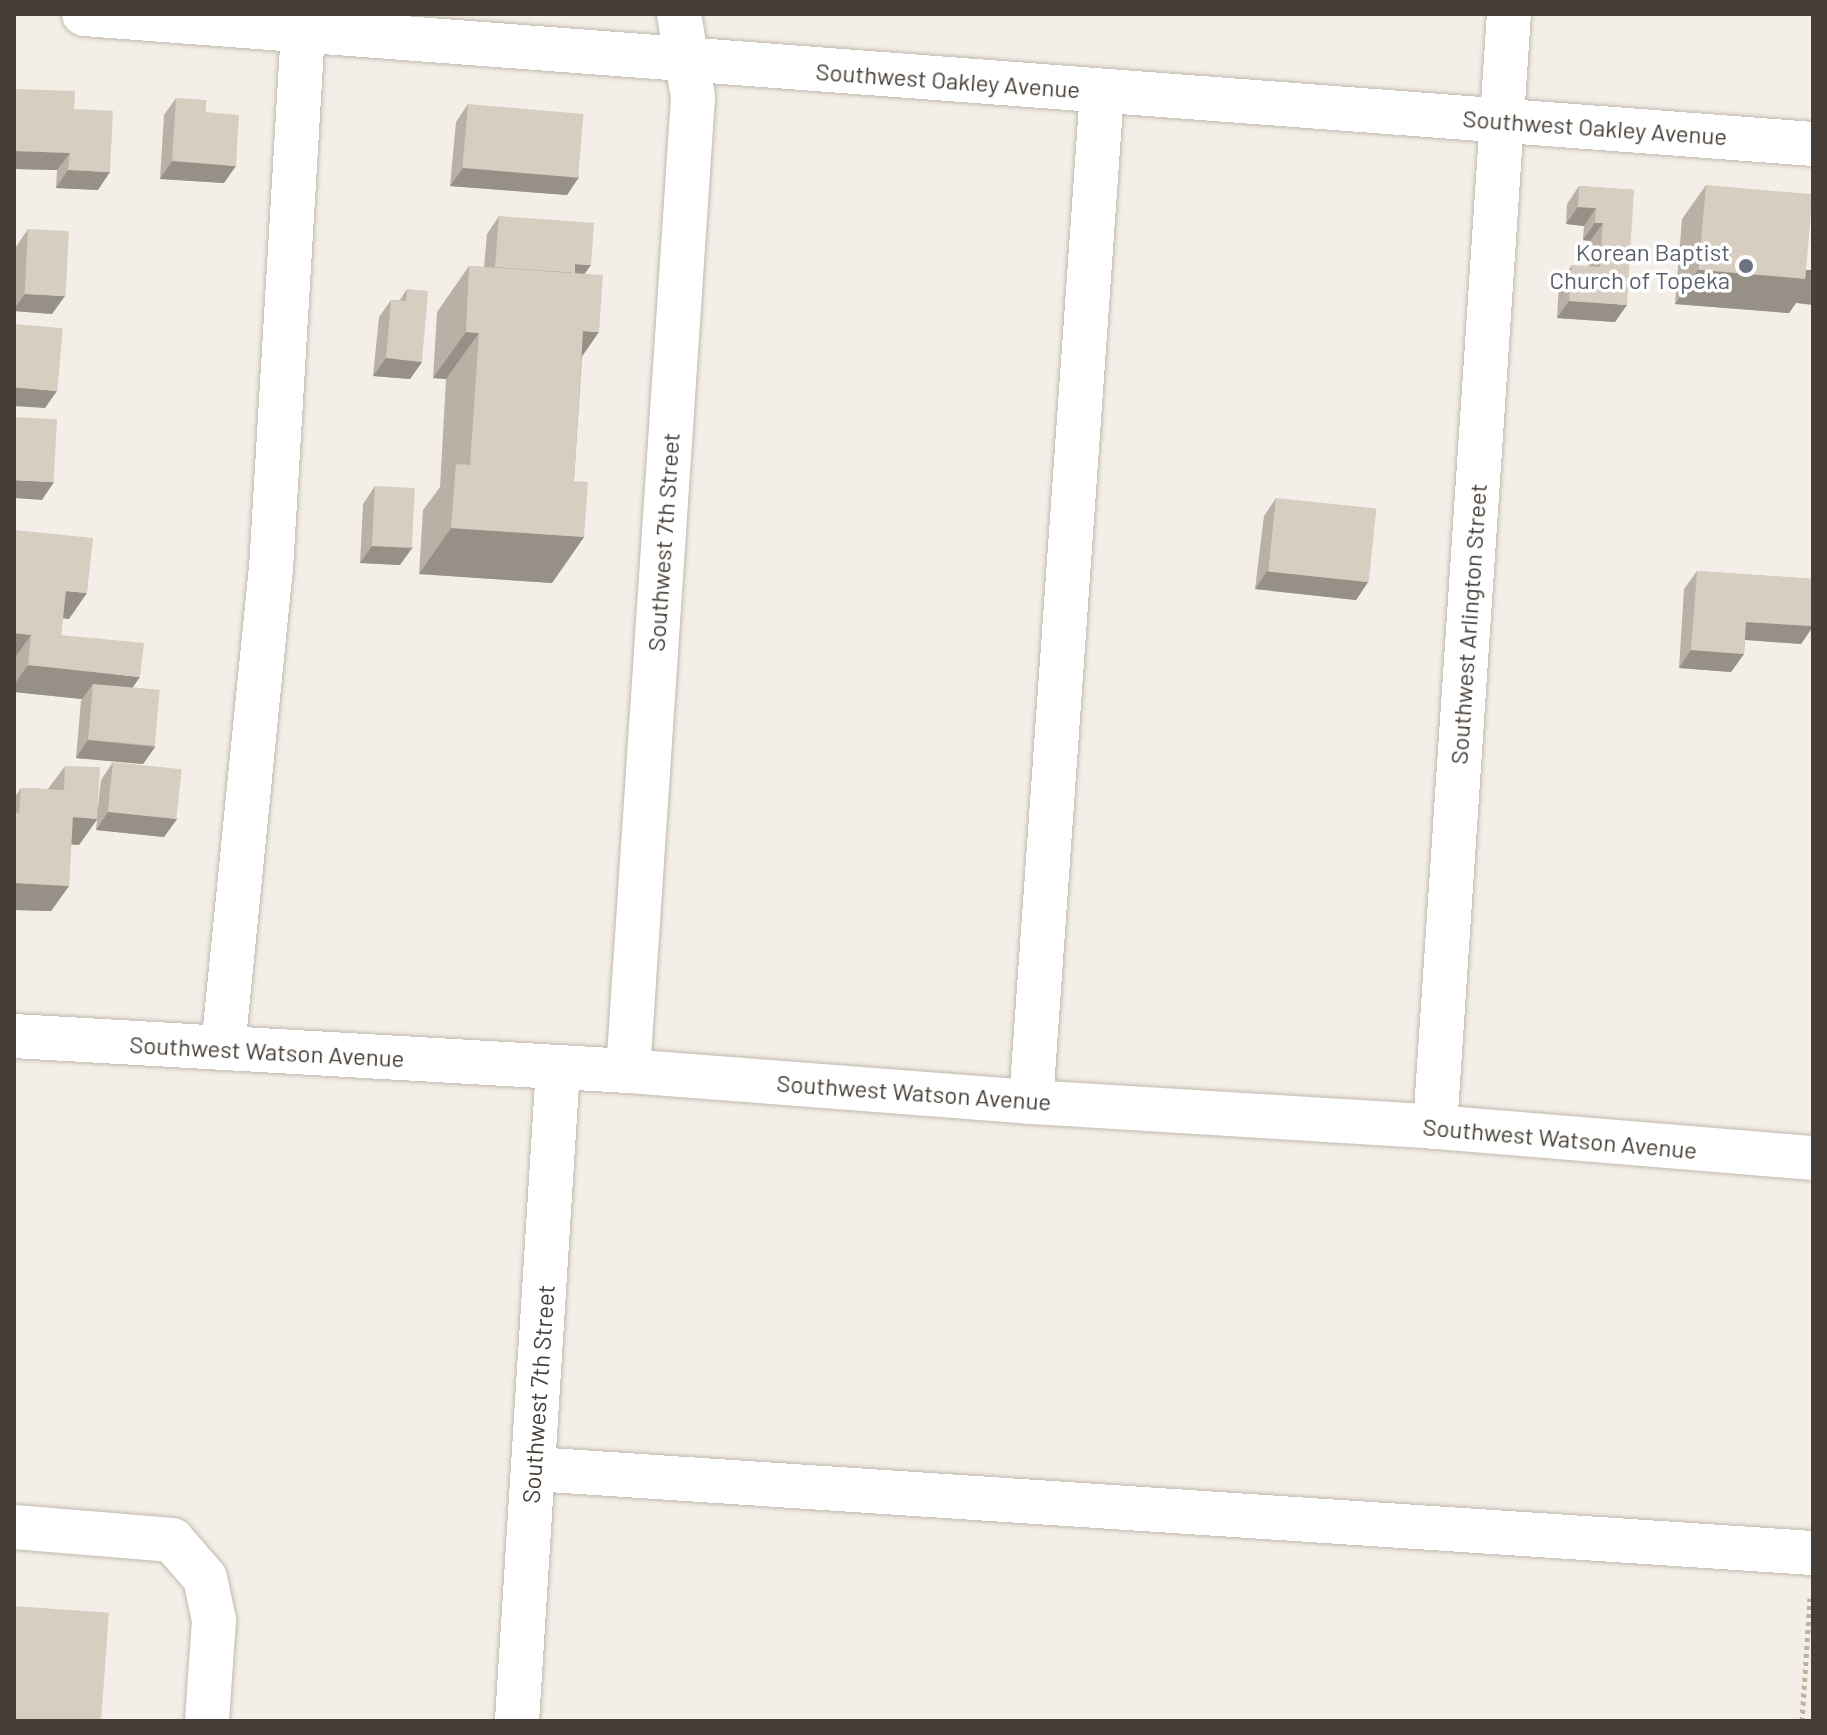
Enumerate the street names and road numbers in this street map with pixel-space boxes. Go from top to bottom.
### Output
street label: Southwest Oakley Avenue [815,56,1081,104]
street label: Southwest Oakley Avenue [1462,103,1728,151]
street label: Southwest 7th Street [641,432,685,652]
street label: Southwest Arlington Street [1444,483,1492,765]
street label: Southwest Watson Avenue [129,1029,405,1073]
street label: Southwest Watson Avenue [776,1068,1052,1116]
street label: Southwest Watson Avenue [1422,1112,1698,1164]
street label: Southwest 7th Street [516,1284,560,1504]

